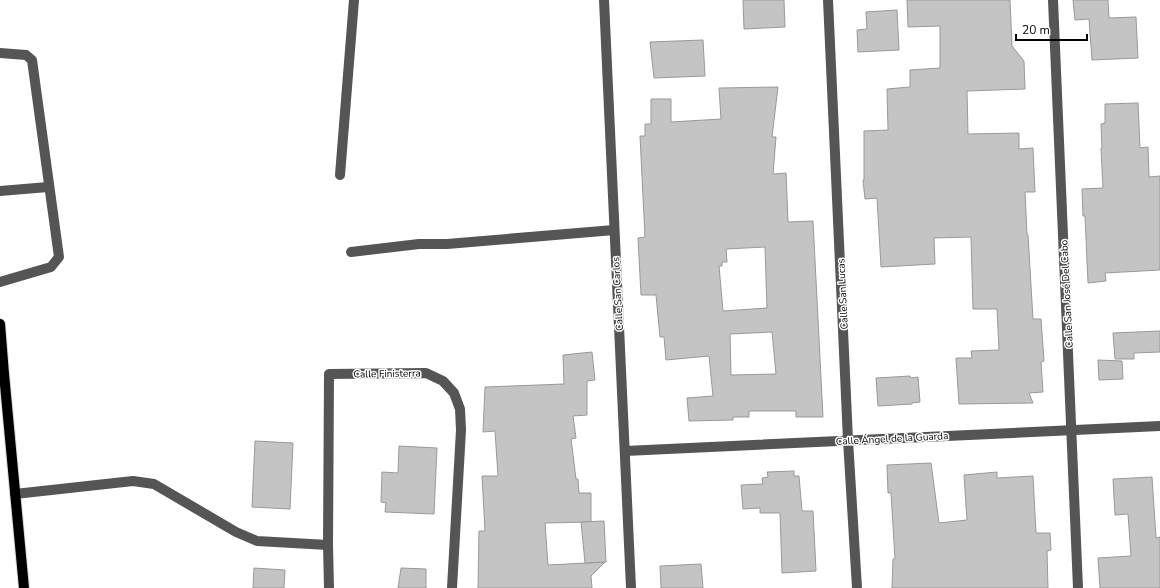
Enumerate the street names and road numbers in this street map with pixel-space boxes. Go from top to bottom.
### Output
street label: Calle San José Del Cabo [1057,239,1077,348]
street label: Calle San Carlos [609,256,627,331]
street label: Calle San Lucas [834,258,852,330]
street label: Calle Finisterra [353,366,421,382]
street label: Calle Ángel de la Guarda [835,429,949,449]

